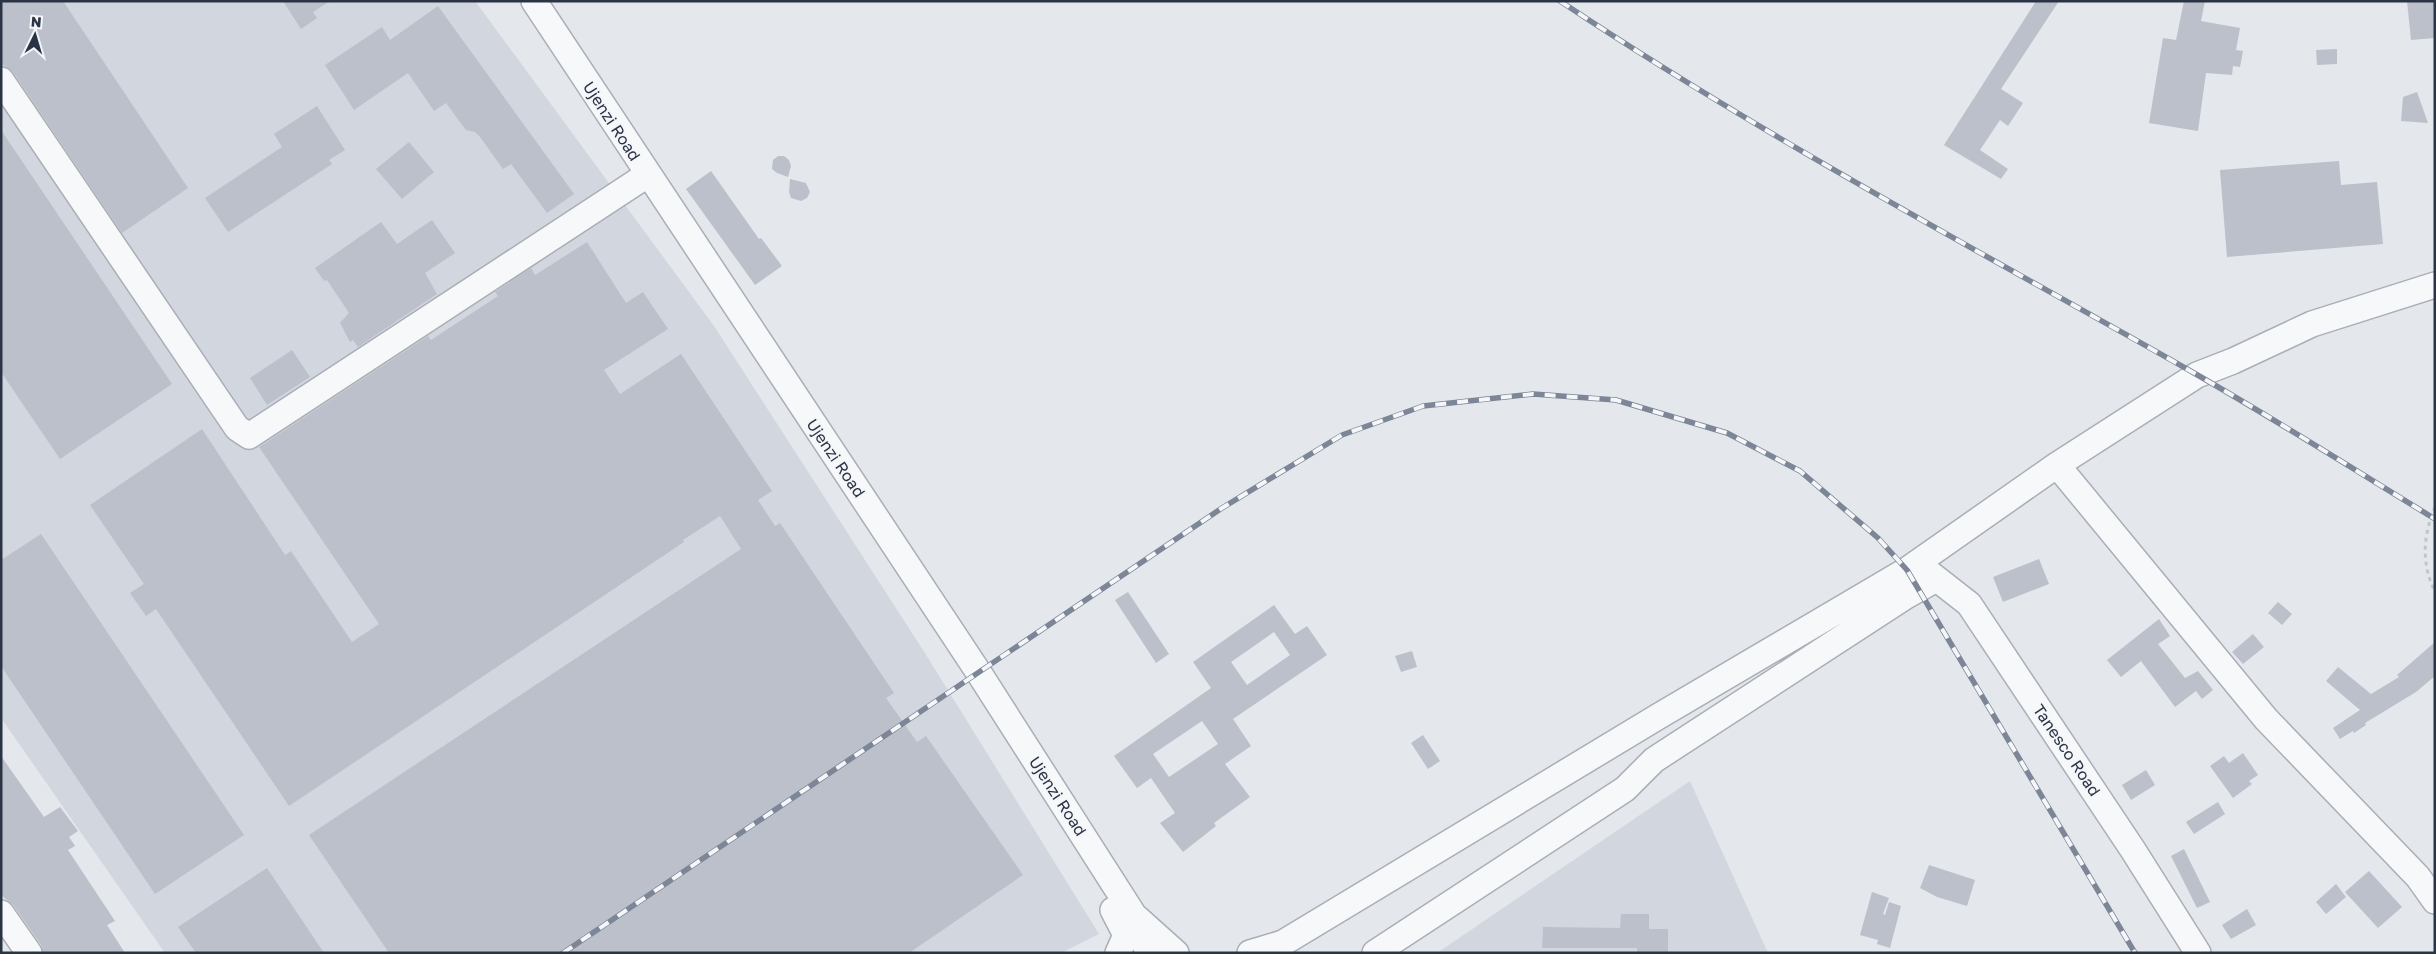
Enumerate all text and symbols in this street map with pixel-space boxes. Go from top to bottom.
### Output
north arrow [10,10,60,60]
text: N [30,13,42,30]
street label: Ujenzi Road [579,77,645,165]
street label: Ujenzi Road [802,415,870,501]
street label: Tanesco Road [2029,700,2105,800]
street label: Ujenzi Road [1025,752,1091,840]

